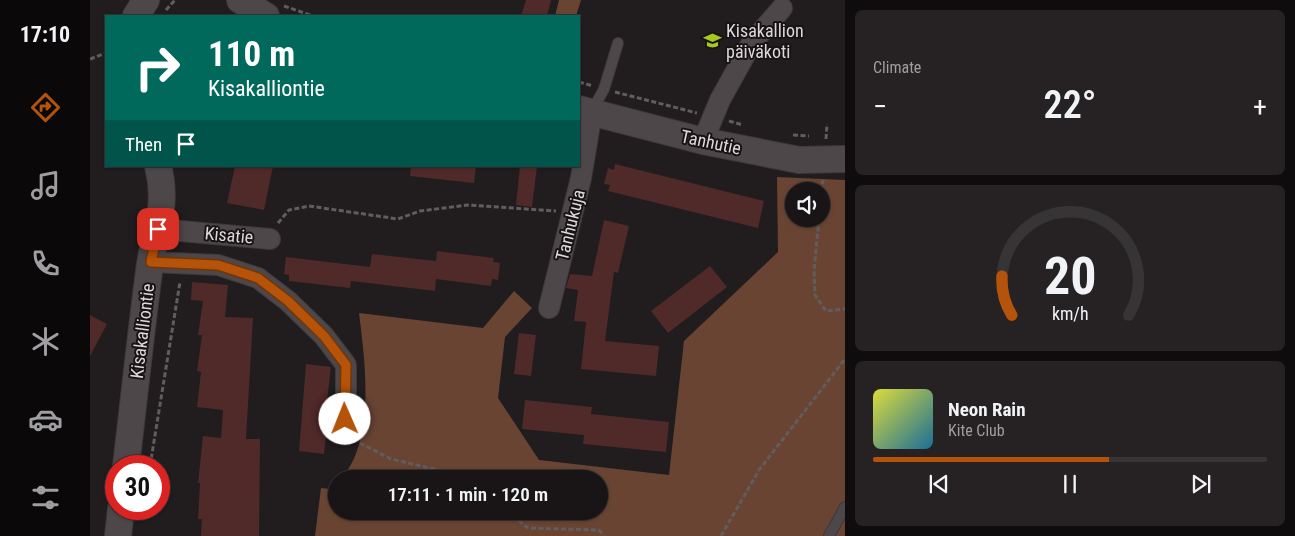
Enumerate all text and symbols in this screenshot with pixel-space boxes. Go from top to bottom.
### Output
place label: Kisakallion päiväkoti [726,20,804,62]
text: 17:10 [20,22,70,47]
school or university icon: Kisakallion päiväkoti [702,30,722,50]
text: 110 m [208,34,295,75]
icon: right [125,35,190,100]
text: Climate [873,58,921,77]
text: Kisakalliontie [208,76,325,101]
text: 22° [1044,83,1096,127]
icon: directions [28,90,63,125]
text: − [873,90,887,123]
text: + [1253,90,1267,123]
street label: Tanhutie [679,125,743,159]
icon: arrive [172,130,200,158]
text: Then [125,133,162,156]
icon: music [28,168,63,203]
map controls [785,182,830,227]
button: sound [785,182,830,227]
street label: Tanhukuja [551,187,589,263]
pin [137,208,179,250]
icon: arrive [144,215,172,243]
street label: Kisatie [204,222,254,248]
icon: phone [28,246,63,281]
text: 20 [1044,246,1096,307]
street label: Kisakalliontie [126,282,158,380]
text: km/h [1052,303,1088,324]
icon: climate [28,324,63,359]
position arrow [318,392,370,444]
text: Neon Rain [948,398,1026,421]
icon: car [28,402,63,437]
text: Kite Club [948,421,1005,440]
speed limit sign: 30 [105,455,170,520]
icon: previous [925,470,953,498]
icon: pause [1056,470,1084,498]
icon: next [1187,470,1215,498]
icon: filters [28,480,63,515]
text: 17:11 · 1 min · 120 m [388,483,548,506]

